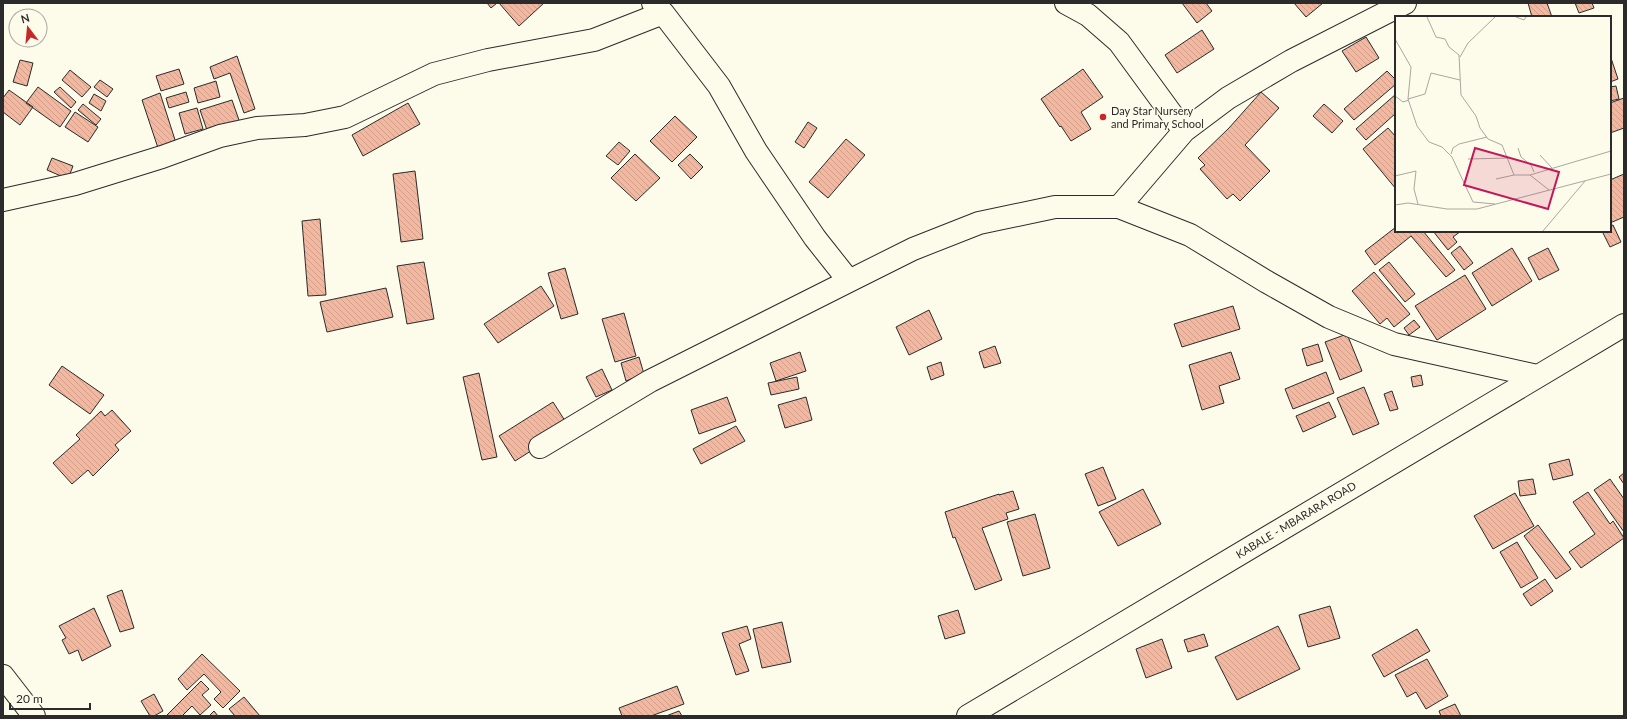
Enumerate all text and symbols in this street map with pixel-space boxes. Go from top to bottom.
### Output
north arrow [8,8,48,48]
text: N [19,10,31,25]
inset map [1395,16,1611,232]
place label: Day Star Nursery and Primary School [1111,104,1204,130]
marker: Day Star Nursery and Primary School [1098,112,1108,122]
street label: KABALE - MBARARA ROAD [1233,478,1358,561]
scale bar [10,685,90,711]
text: 20 m [16,691,43,706]

